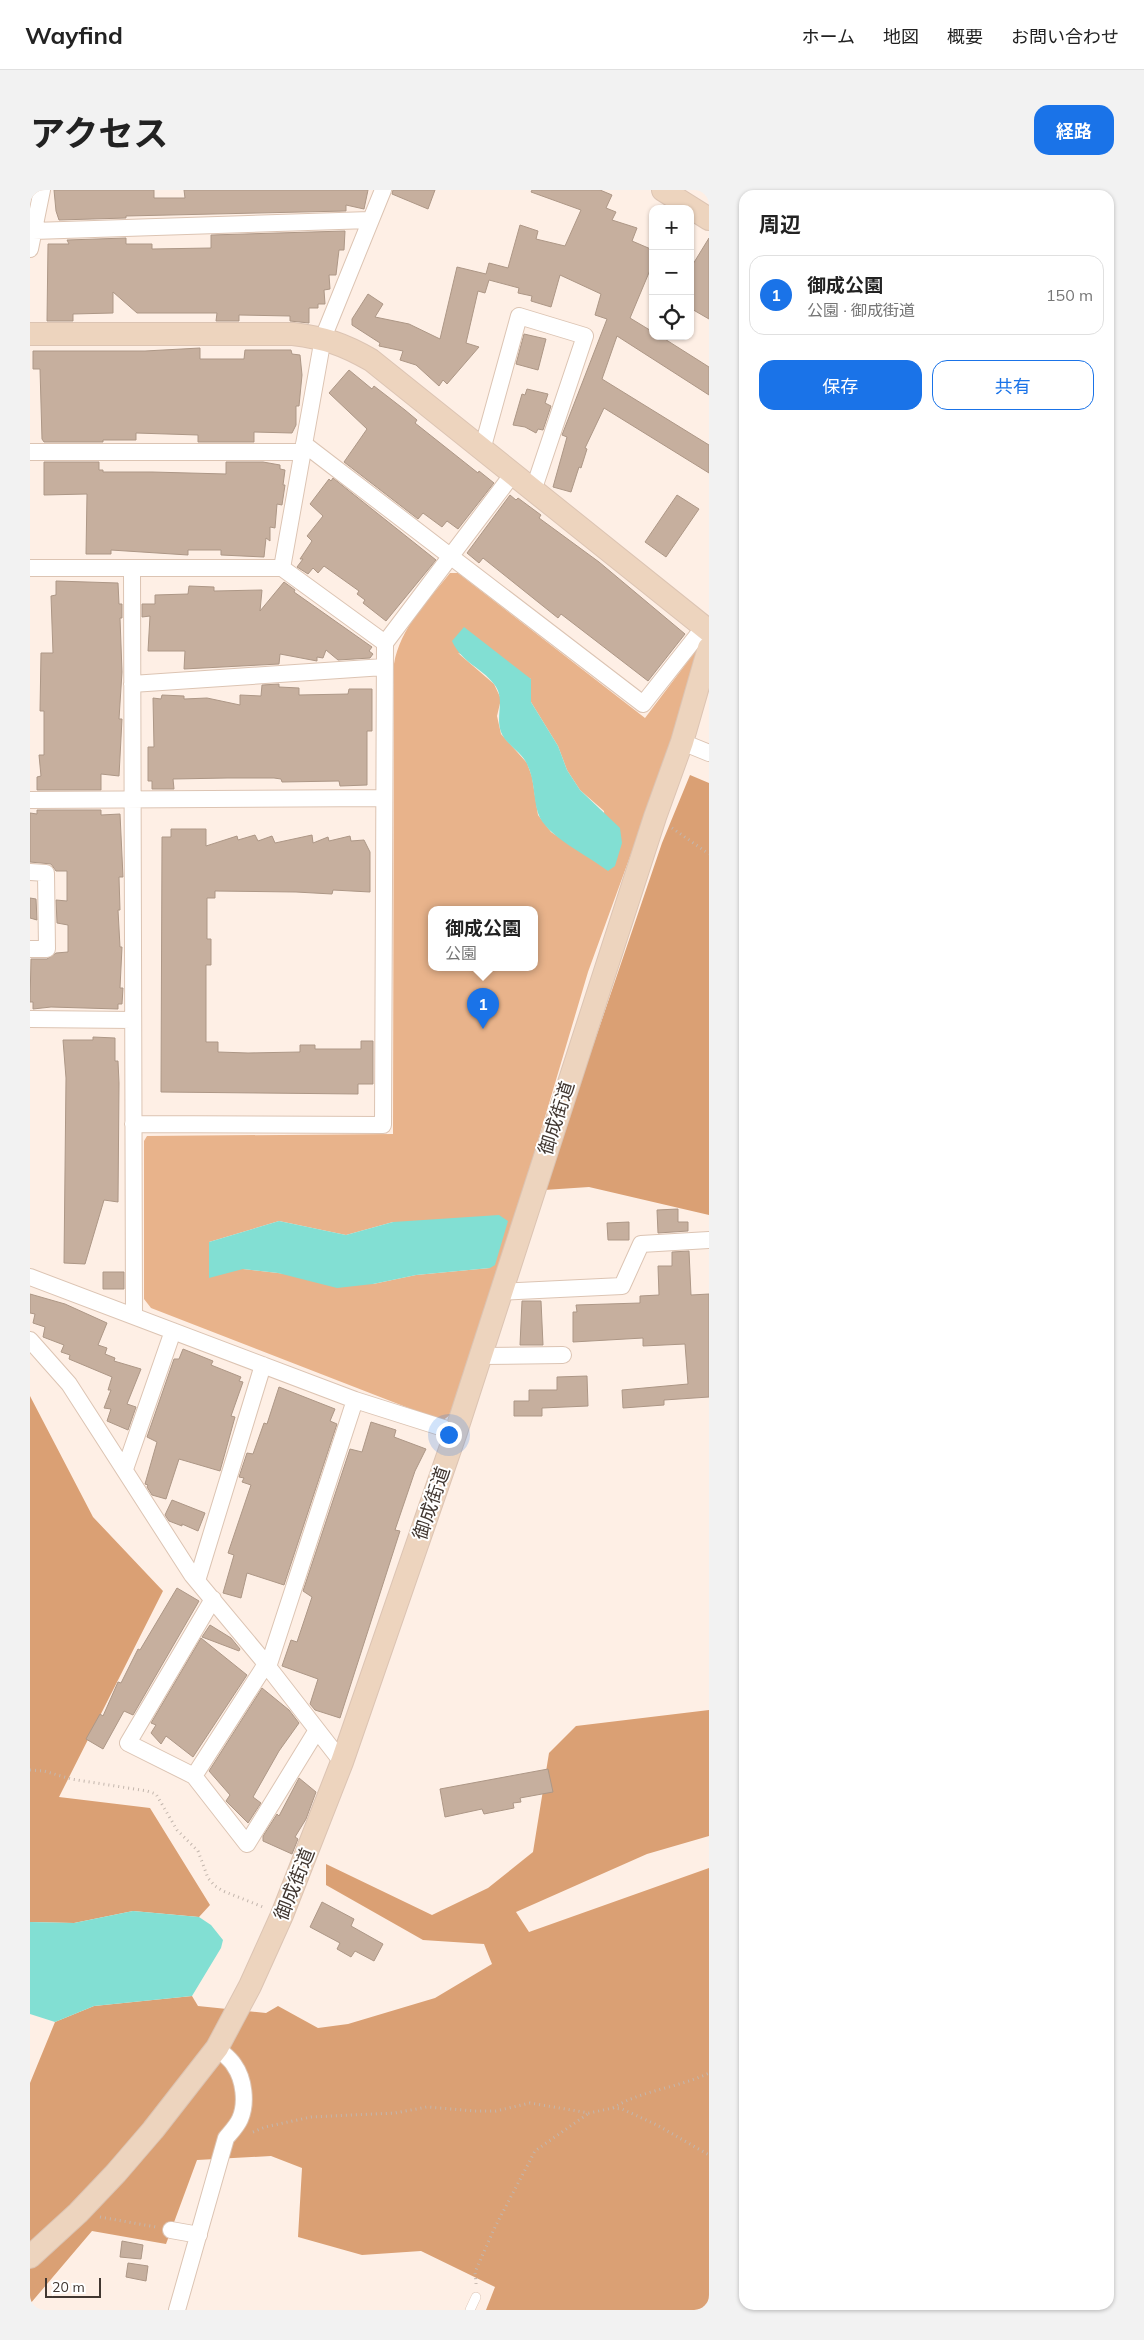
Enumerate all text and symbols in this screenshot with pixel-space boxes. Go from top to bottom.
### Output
text: Wayfind [25,20,123,50]
text: ホーム [802,25,855,48]
text: 地図 [883,25,919,48]
text: 概要 [947,25,983,48]
text: お問い合わせ [1011,25,1119,48]
button: 経路 [1034,105,1114,155]
text: アクセス [30,111,168,155]
map controls [649,205,694,340]
button: + [649,205,694,250]
text: 周辺 [759,211,801,237]
button: − [649,250,694,295]
text: 御成公園 [807,273,883,297]
text: 1 [771,285,781,305]
text: 150 m [1046,285,1093,305]
button: locate [649,295,694,340]
text: 公園 · 御成街道 [807,300,915,320]
button: 保存 [759,360,922,410]
button: 共有 [932,360,1094,410]
popup [428,906,538,971]
text: 御成公園 [445,916,521,940]
text: 公園 [445,943,477,963]
pin: 1 [467,988,499,1029]
street label: 御成街道 [533,1078,579,1158]
your location [436,1422,462,1448]
street label: 御成街道 [407,1463,455,1543]
street label: 御成街道 [269,1844,319,1924]
scale bar [45,2275,101,2298]
text: 20 m [52,2278,85,2296]

